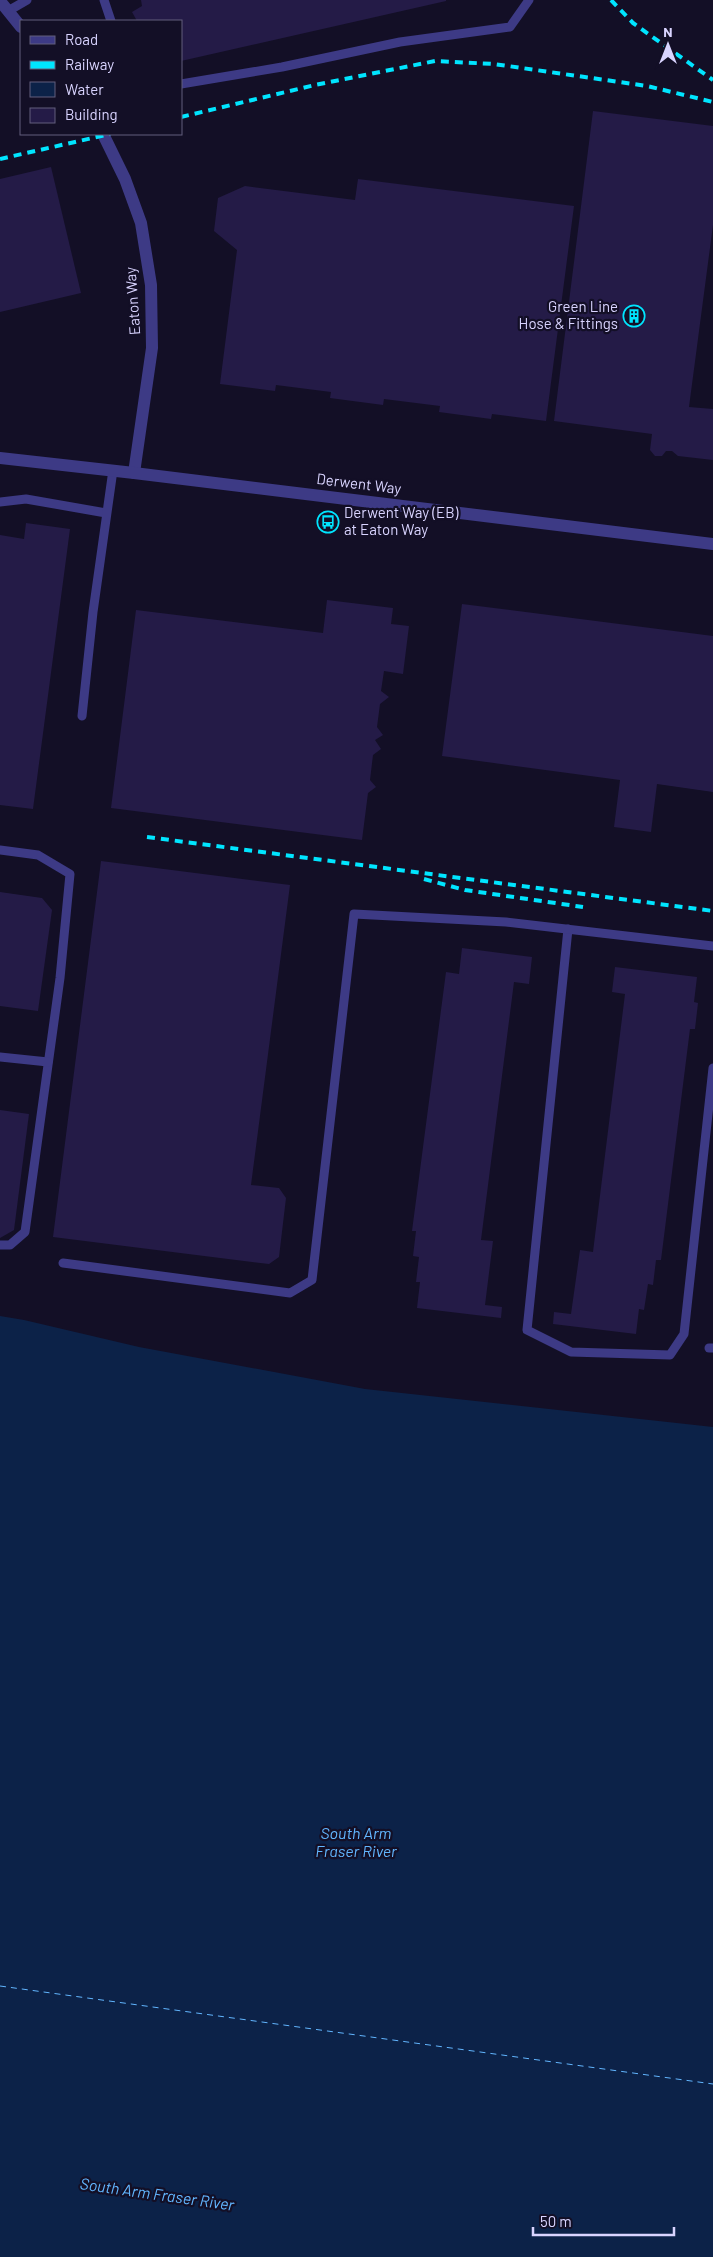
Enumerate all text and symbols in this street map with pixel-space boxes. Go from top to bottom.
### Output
legend [20,20,182,135]
north arrow [643,20,693,70]
text: N [663,23,673,40]
text: Road [65,30,98,48]
text: Railway [65,55,114,73]
text: Water [65,80,104,98]
text: Building [65,105,118,123]
street label: Eaton Way [121,266,143,336]
place label: Green Line Hose & Fittings [519,297,618,332]
building icon: Green Line Hose & Fittings [622,304,646,328]
street label: Derwent Way [316,469,403,497]
place label: Derwent Way (EB) at Eaton Way [344,503,459,538]
bus stop icon: Derwent Way (EB) at Eaton Way [316,510,340,534]
water label: South Arm Fraser River [315,1823,398,1860]
water label: South Arm Fraser River [79,2173,237,2214]
scale bar [533,2204,674,2236]
text: 50 m [540,2212,572,2230]

